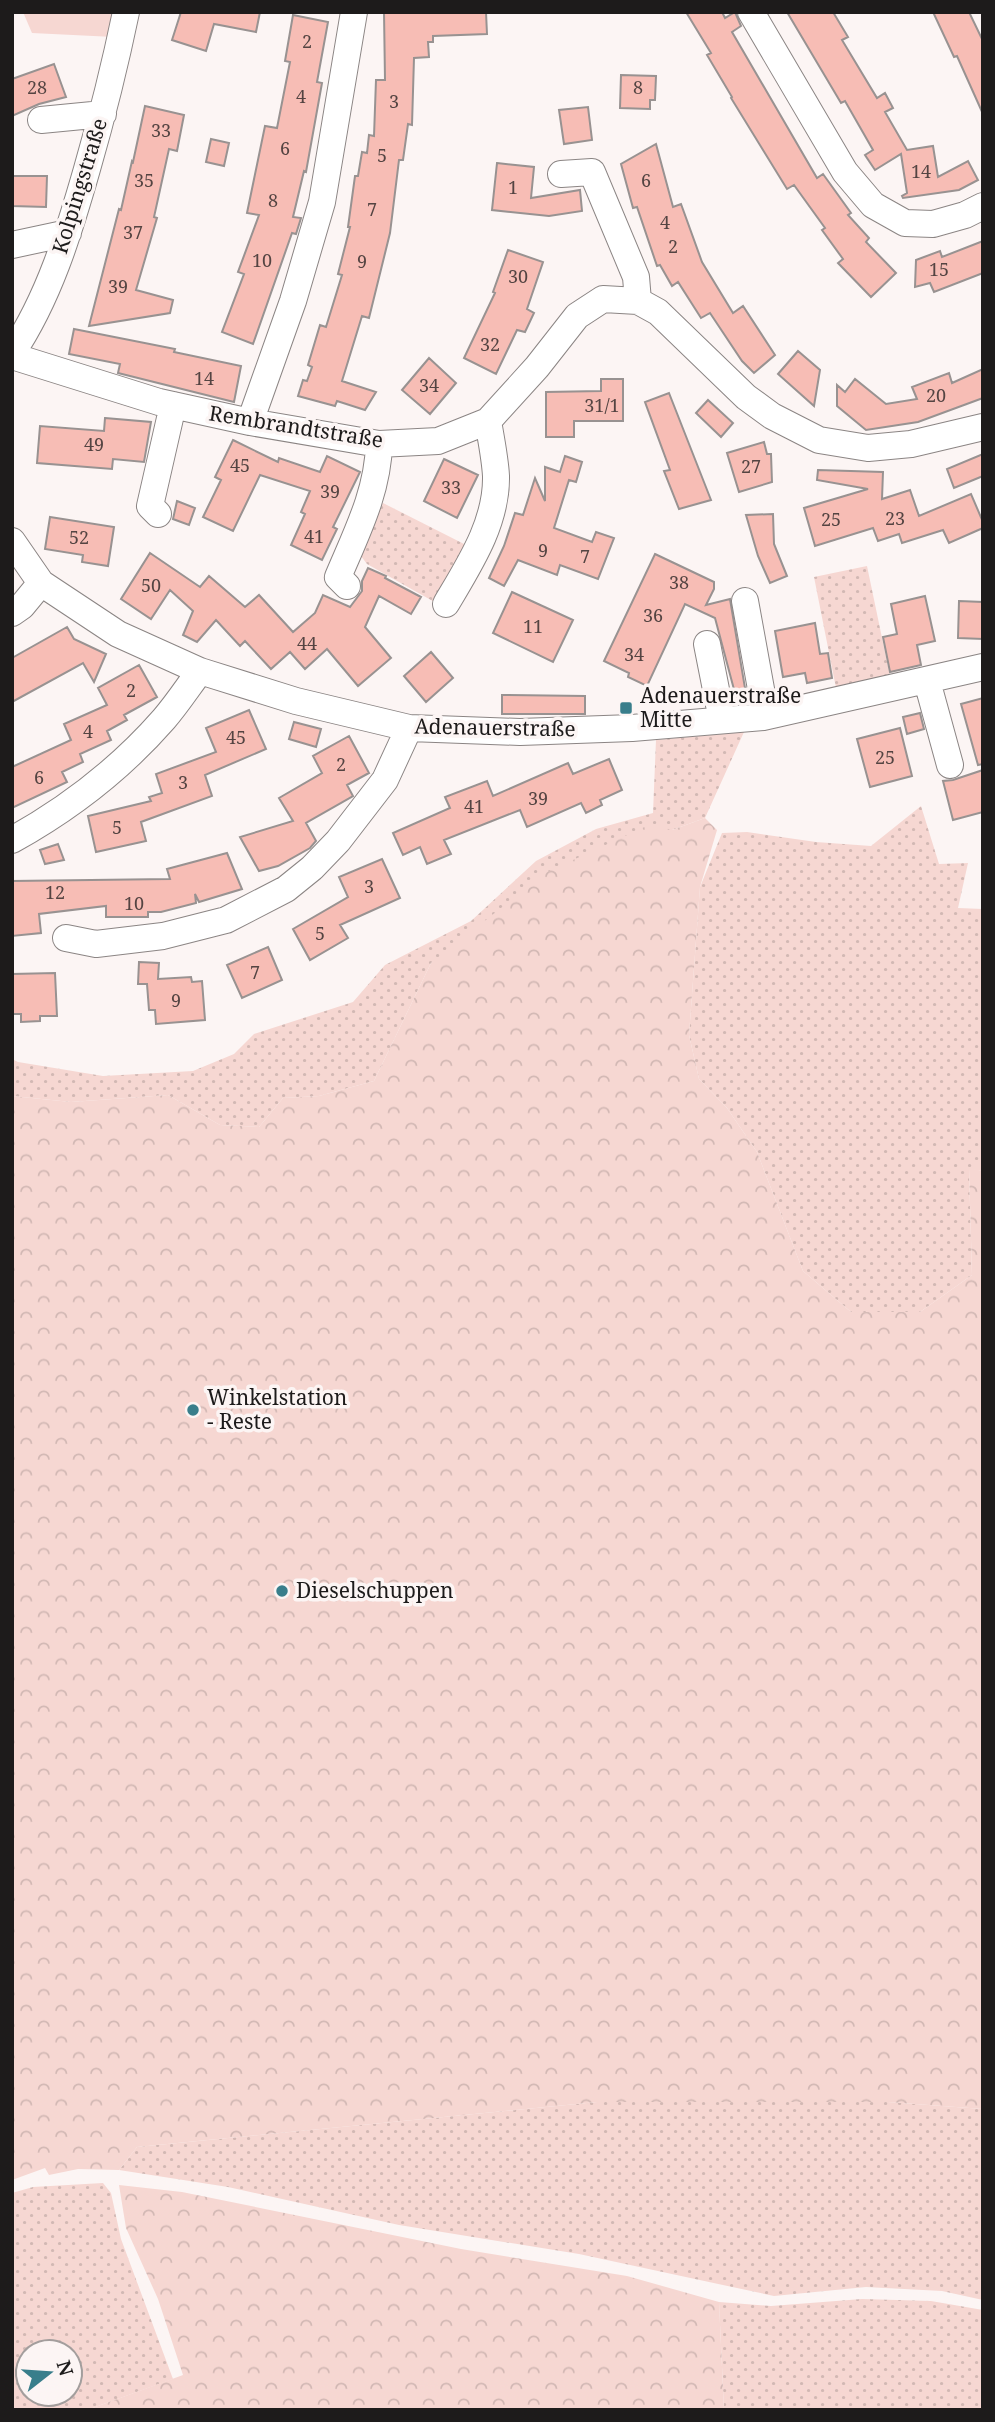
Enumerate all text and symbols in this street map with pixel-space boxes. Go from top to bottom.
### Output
house number: 2 [302,29,312,53]
house number: 28 [27,75,47,99]
house number: 8 [633,75,643,99]
house number: 4 [296,84,306,108]
house number: 3 [389,89,399,113]
street label: Kolpingstraße [45,115,113,257]
house number: 33 [151,118,171,142]
house number: 6 [280,136,290,160]
house number: 5 [377,143,387,167]
house number: 14 [911,159,931,183]
house number: 35 [134,168,154,192]
house number: 6 [641,168,651,192]
house number: 1 [508,175,518,199]
house number: 8 [268,188,278,212]
house number: 7 [367,197,377,221]
house number: 4 [660,210,670,234]
house number: 37 [123,220,143,244]
house number: 2 [668,234,678,258]
house number: 10 [252,248,272,272]
house number: 9 [357,249,367,273]
house number: 15 [929,257,949,281]
house number: 30 [508,264,528,288]
house number: 39 [108,274,128,298]
house number: 32 [480,332,500,356]
house number: 14 [194,366,214,390]
house number: 34 [419,373,439,397]
house number: 20 [926,383,946,407]
house number: 31/1 [584,393,620,417]
street label: Rembrandtstraße [207,398,385,454]
house number: 49 [84,432,104,456]
house number: 45 [230,453,250,477]
house number: 27 [741,454,761,478]
house number: 33 [441,475,461,499]
house number: 39 [320,479,340,503]
house number: 23 [885,506,905,530]
house number: 25 [821,507,841,531]
house number: 41 [304,524,324,548]
house number: 52 [69,525,89,549]
house number: 9 [538,538,548,562]
house number: 7 [580,544,590,568]
house number: 38 [669,570,689,594]
house number: 50 [141,573,161,597]
house number: 36 [643,603,663,627]
house number: 11 [523,614,543,638]
house number: 44 [297,631,317,655]
house number: 34 [624,642,644,666]
house number: 2 [126,678,136,702]
place label: Adenauerstraße Mitte [640,681,801,733]
marker: Adenauerstraße Mitte [618,700,634,716]
street label: Adenauerstraße [414,712,576,742]
house number: 4 [83,719,93,743]
house number: 45 [226,725,246,749]
house number: 25 [875,745,895,769]
house number: 2 [336,752,346,776]
house number: 6 [34,765,44,789]
house number: 3 [178,770,188,794]
house number: 39 [528,786,548,810]
house number: 41 [464,794,484,818]
house number: 5 [112,815,122,839]
house number: 3 [364,874,374,898]
house number: 12 [45,880,65,904]
house number: 10 [124,891,144,915]
house number: 5 [315,921,325,945]
house number: 7 [250,960,260,984]
house number: 9 [171,988,181,1012]
place label: Winkelstation - Reste [207,1383,347,1435]
marker: Winkelstation - Reste [185,1402,201,1418]
place label: Dieselschuppen [296,1576,453,1604]
marker: Dieselschuppen [274,1583,290,1599]
north arrow [14,2338,84,2408]
text: N [51,2357,80,2379]

